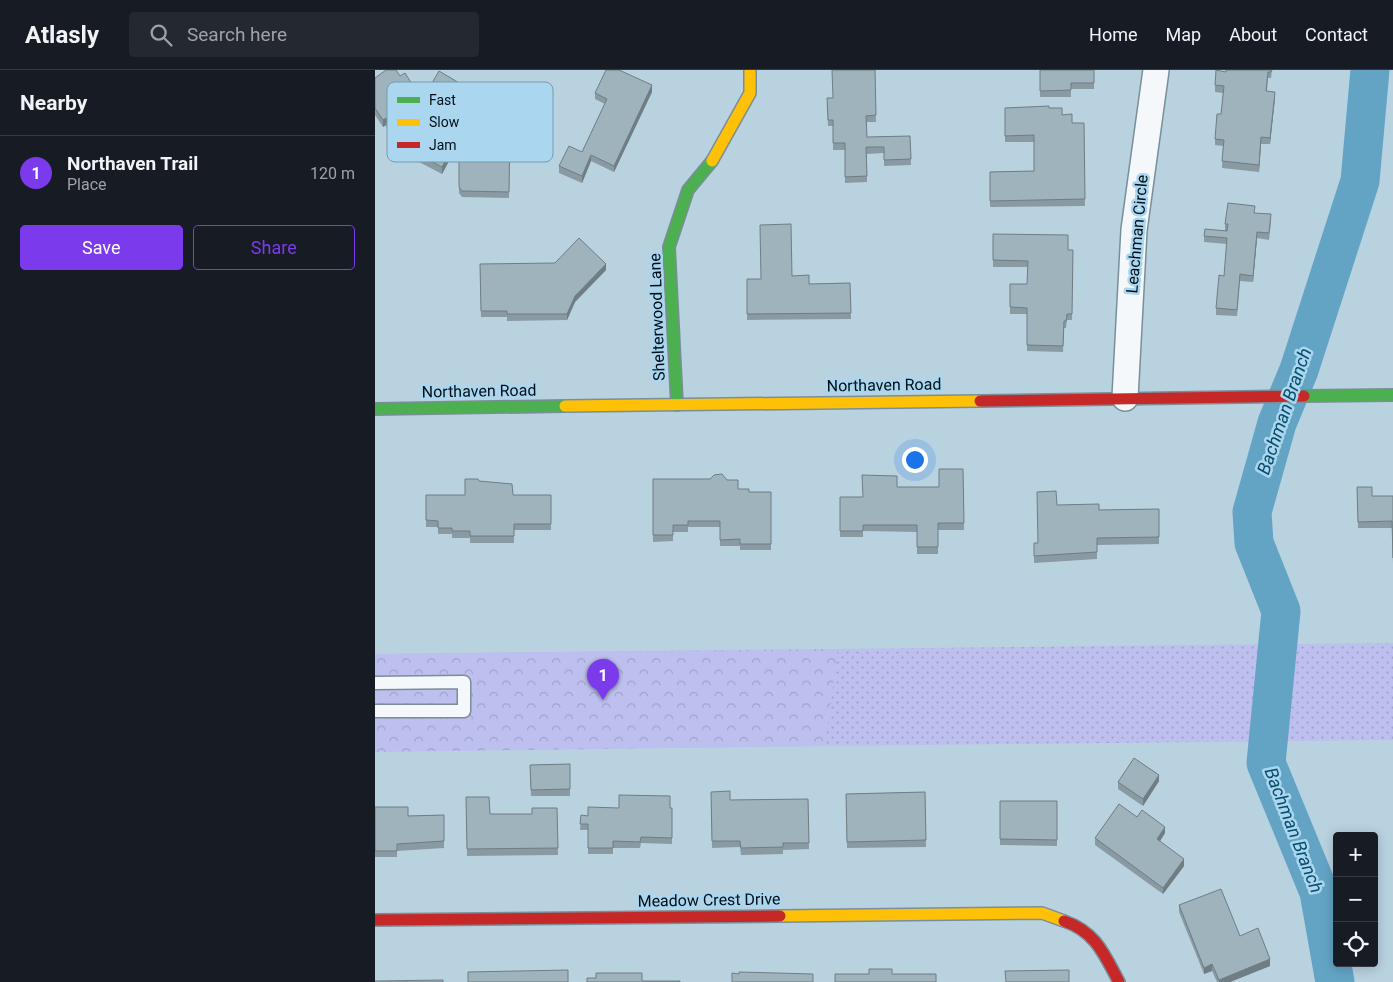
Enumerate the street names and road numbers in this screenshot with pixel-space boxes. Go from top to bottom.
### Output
street label: Leachman Circle [1122,174,1152,294]
street label: Shelterwood Lane [645,253,669,381]
street label: Northaven Road [827,375,941,395]
street label: Northaven Road [422,381,536,401]
street label: Meadow Crest Drive [637,889,781,911]

